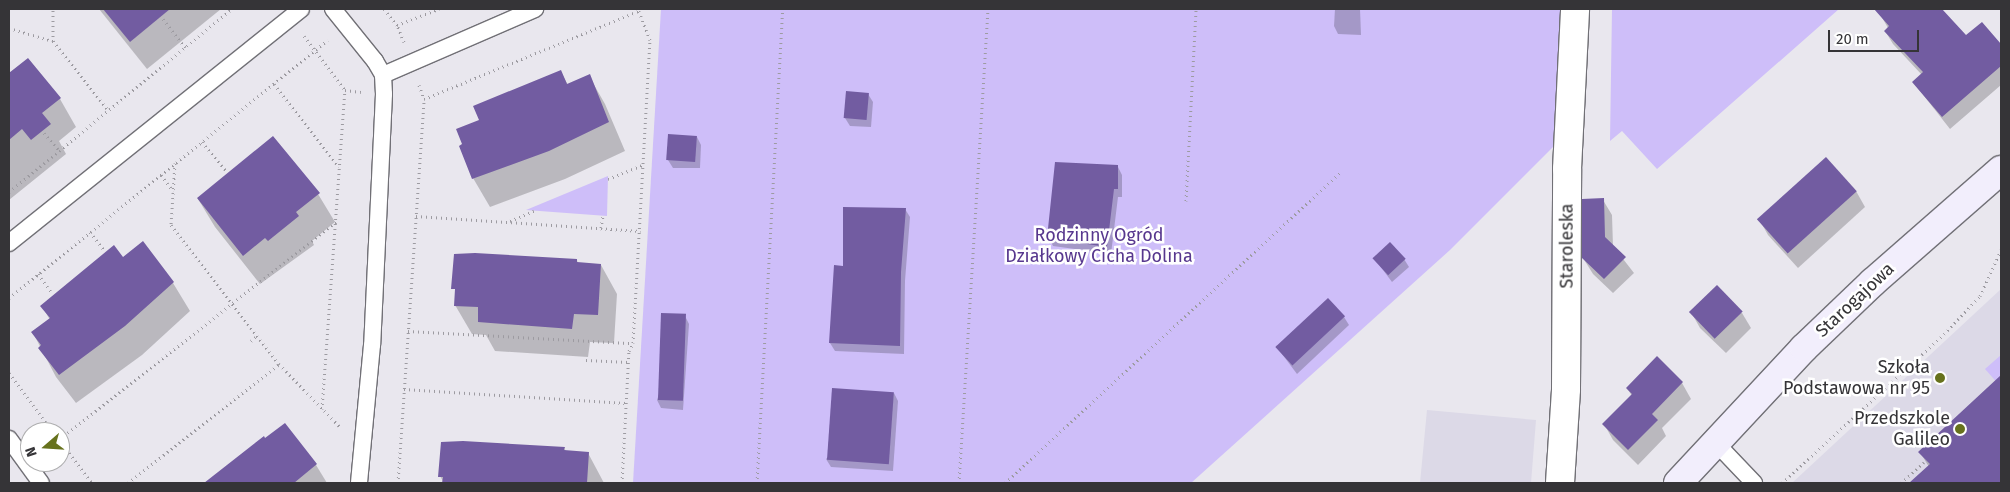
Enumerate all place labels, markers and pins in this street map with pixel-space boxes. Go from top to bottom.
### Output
place label: Szkoła Podstawowa nr 95 [1783,357,1930,399]
marker: Szkoła Podstawowa nr 95 [1934,372,1946,384]
place label: Przedszkole Galileo [1854,408,1950,450]
marker: Przedszkole Galileo [1954,423,1966,435]

